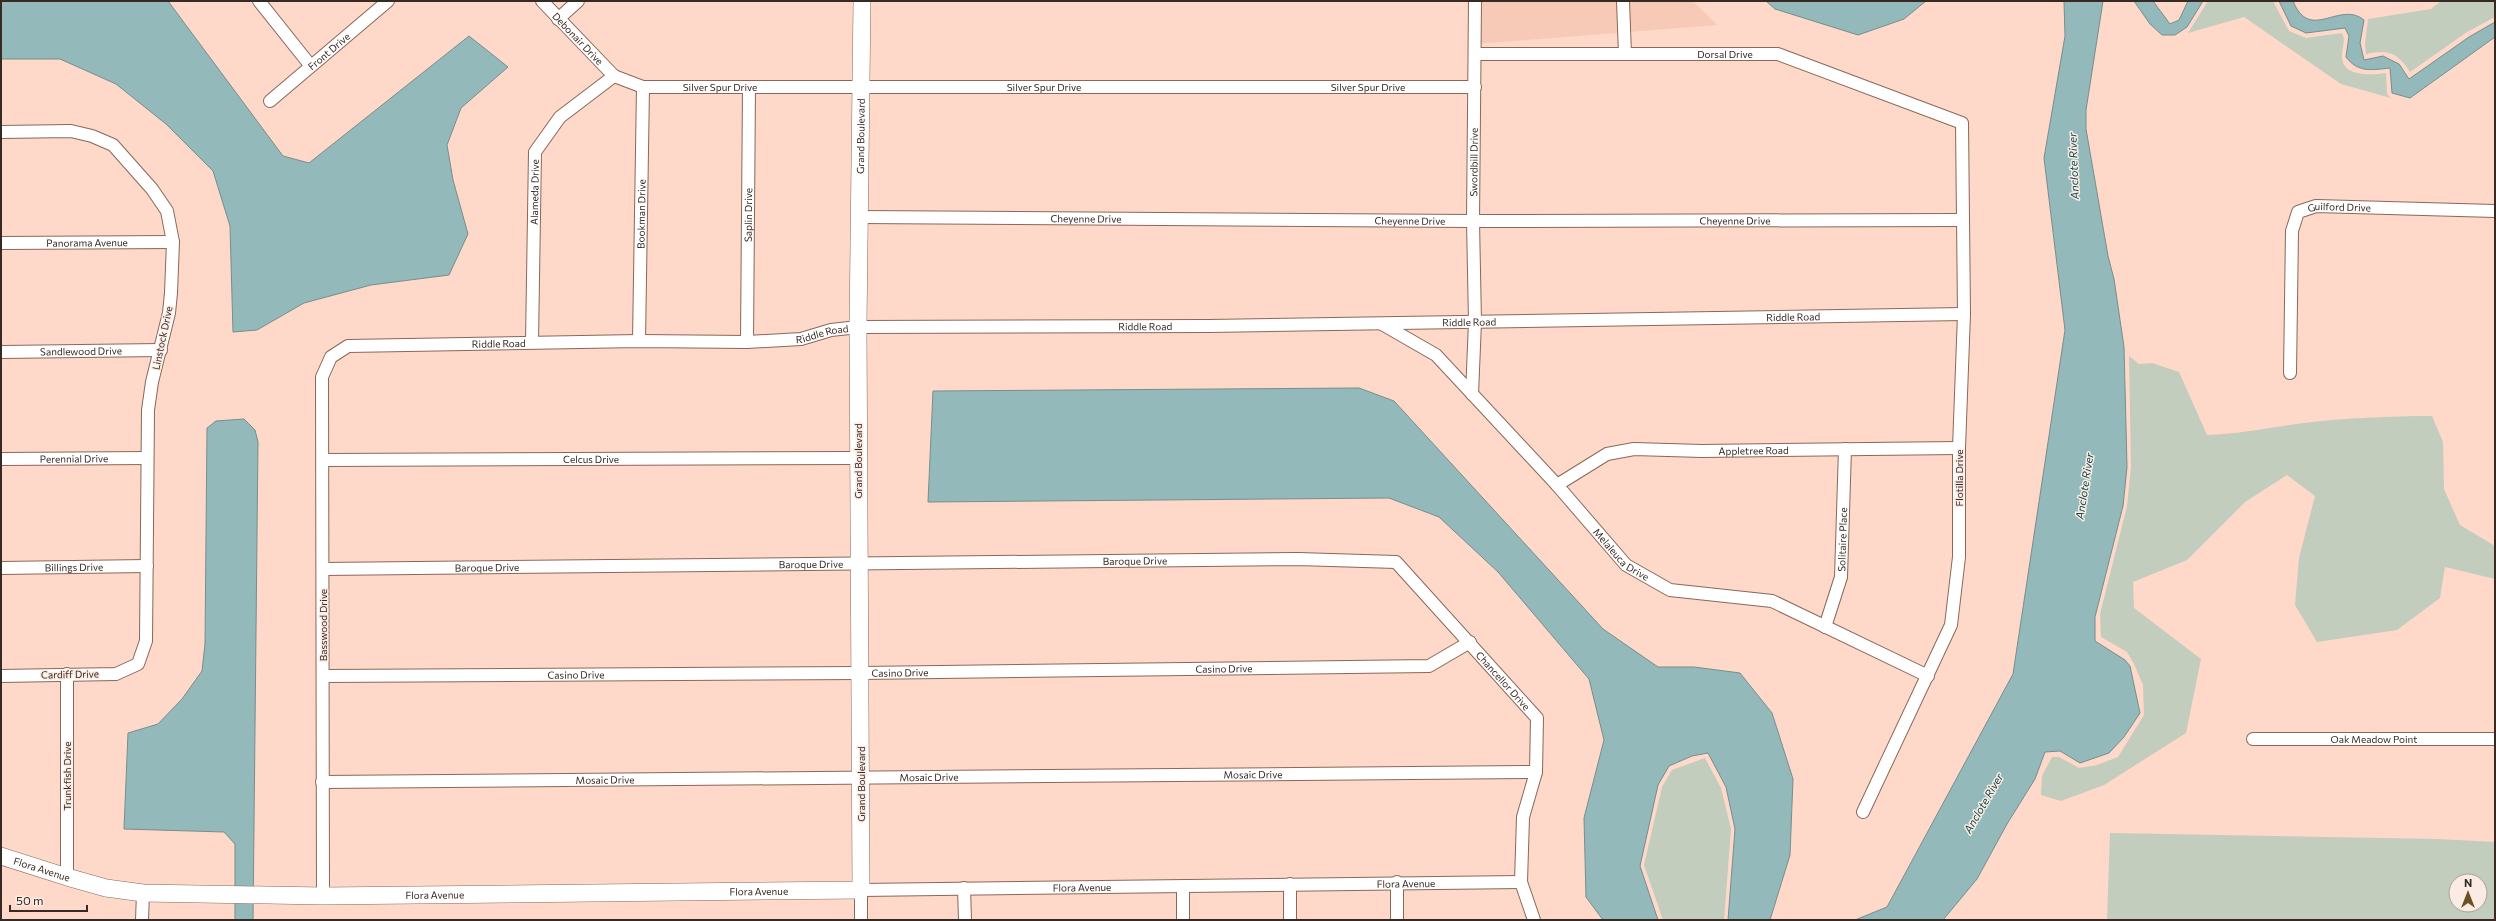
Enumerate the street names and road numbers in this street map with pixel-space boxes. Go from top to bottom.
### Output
street label: Debonair Drive [550,10,606,67]
street label: Front Drive [305,30,352,72]
street label: Dorsal Drive [1697,48,1753,60]
street label: Silver Spur Drive [683,81,757,93]
street label: Silver Spur Drive [1007,81,1081,93]
street label: Silver Spur Drive [1331,81,1405,93]
street label: Grand Boulevard [854,98,867,174]
street label: Swordbill Drive [1467,128,1480,197]
street label: Alameda Drive [528,159,541,225]
street label: Bookman Drive [634,179,648,249]
street label: Saplin Drive [742,188,754,242]
street label: Guilford Drive [2306,200,2371,214]
street label: Cheyenne Drive [1051,212,1121,225]
street label: Cheyenne Drive [1375,214,1445,227]
street label: Cheyenne Drive [1700,214,1770,227]
street label: Panorama Avenue [46,236,128,249]
street label: Linstock Drive [149,305,175,371]
street label: Riddle Road [1766,310,1820,323]
street label: Riddle Road [1442,315,1496,328]
street label: Riddle Road [1118,320,1172,332]
street label: Riddle Road [795,322,849,345]
street label: Riddle Road [472,337,526,350]
street label: Sandlewood Drive [40,344,122,358]
street label: Grand Boulevard [852,423,864,499]
street label: Appletree Road [1718,444,1789,457]
street label: Flotilla Drive [1953,449,1965,507]
street label: Perennial Drive [40,452,108,465]
street label: Celcus Drive [563,453,619,465]
street label: Solitaire Place [1835,507,1849,572]
street label: Melaleuca Drive [1591,526,1651,583]
street label: Baroque Drive [1103,554,1167,567]
street label: Baroque Drive [779,558,843,570]
street label: Billings Drive [45,561,103,573]
street label: Baroque Drive [455,561,519,574]
street label: Basswood Drive [317,589,329,661]
street label: Chancellor Drive [1474,649,1533,712]
street label: Casino Drive [1195,662,1253,675]
street label: Casino Drive [871,666,929,679]
street label: Cardiff Drive [41,667,99,681]
street label: Casino Drive [547,668,605,681]
street label: Oak Meadow Point [2331,733,2417,745]
street label: Trunkfish Drive [61,741,73,811]
street label: Grand Boulevard [855,746,867,822]
street label: Mosaic Drive [1223,768,1282,781]
street label: Mosaic Drive [899,771,958,783]
street label: Mosaic Drive [575,773,634,786]
street label: Flora Avenue [12,854,72,884]
street label: Flora Avenue [1377,877,1435,890]
street label: Flora Avenue [1053,881,1111,894]
street label: Flora Avenue [729,885,788,897]
street label: Flora Avenue [405,888,464,901]

